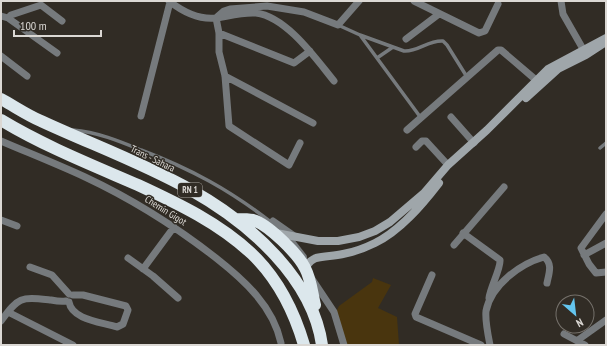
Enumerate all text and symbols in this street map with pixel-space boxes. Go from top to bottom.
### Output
scale bar [14,12,101,38]
text: 100 m [20,18,47,33]
street label: Trans - Sahara [128,142,177,175]
road number: RN 1 [178,183,202,197]
street label: Chemin Gigot [142,193,189,228]
north arrow [555,294,595,334]
text: N [574,315,586,330]

